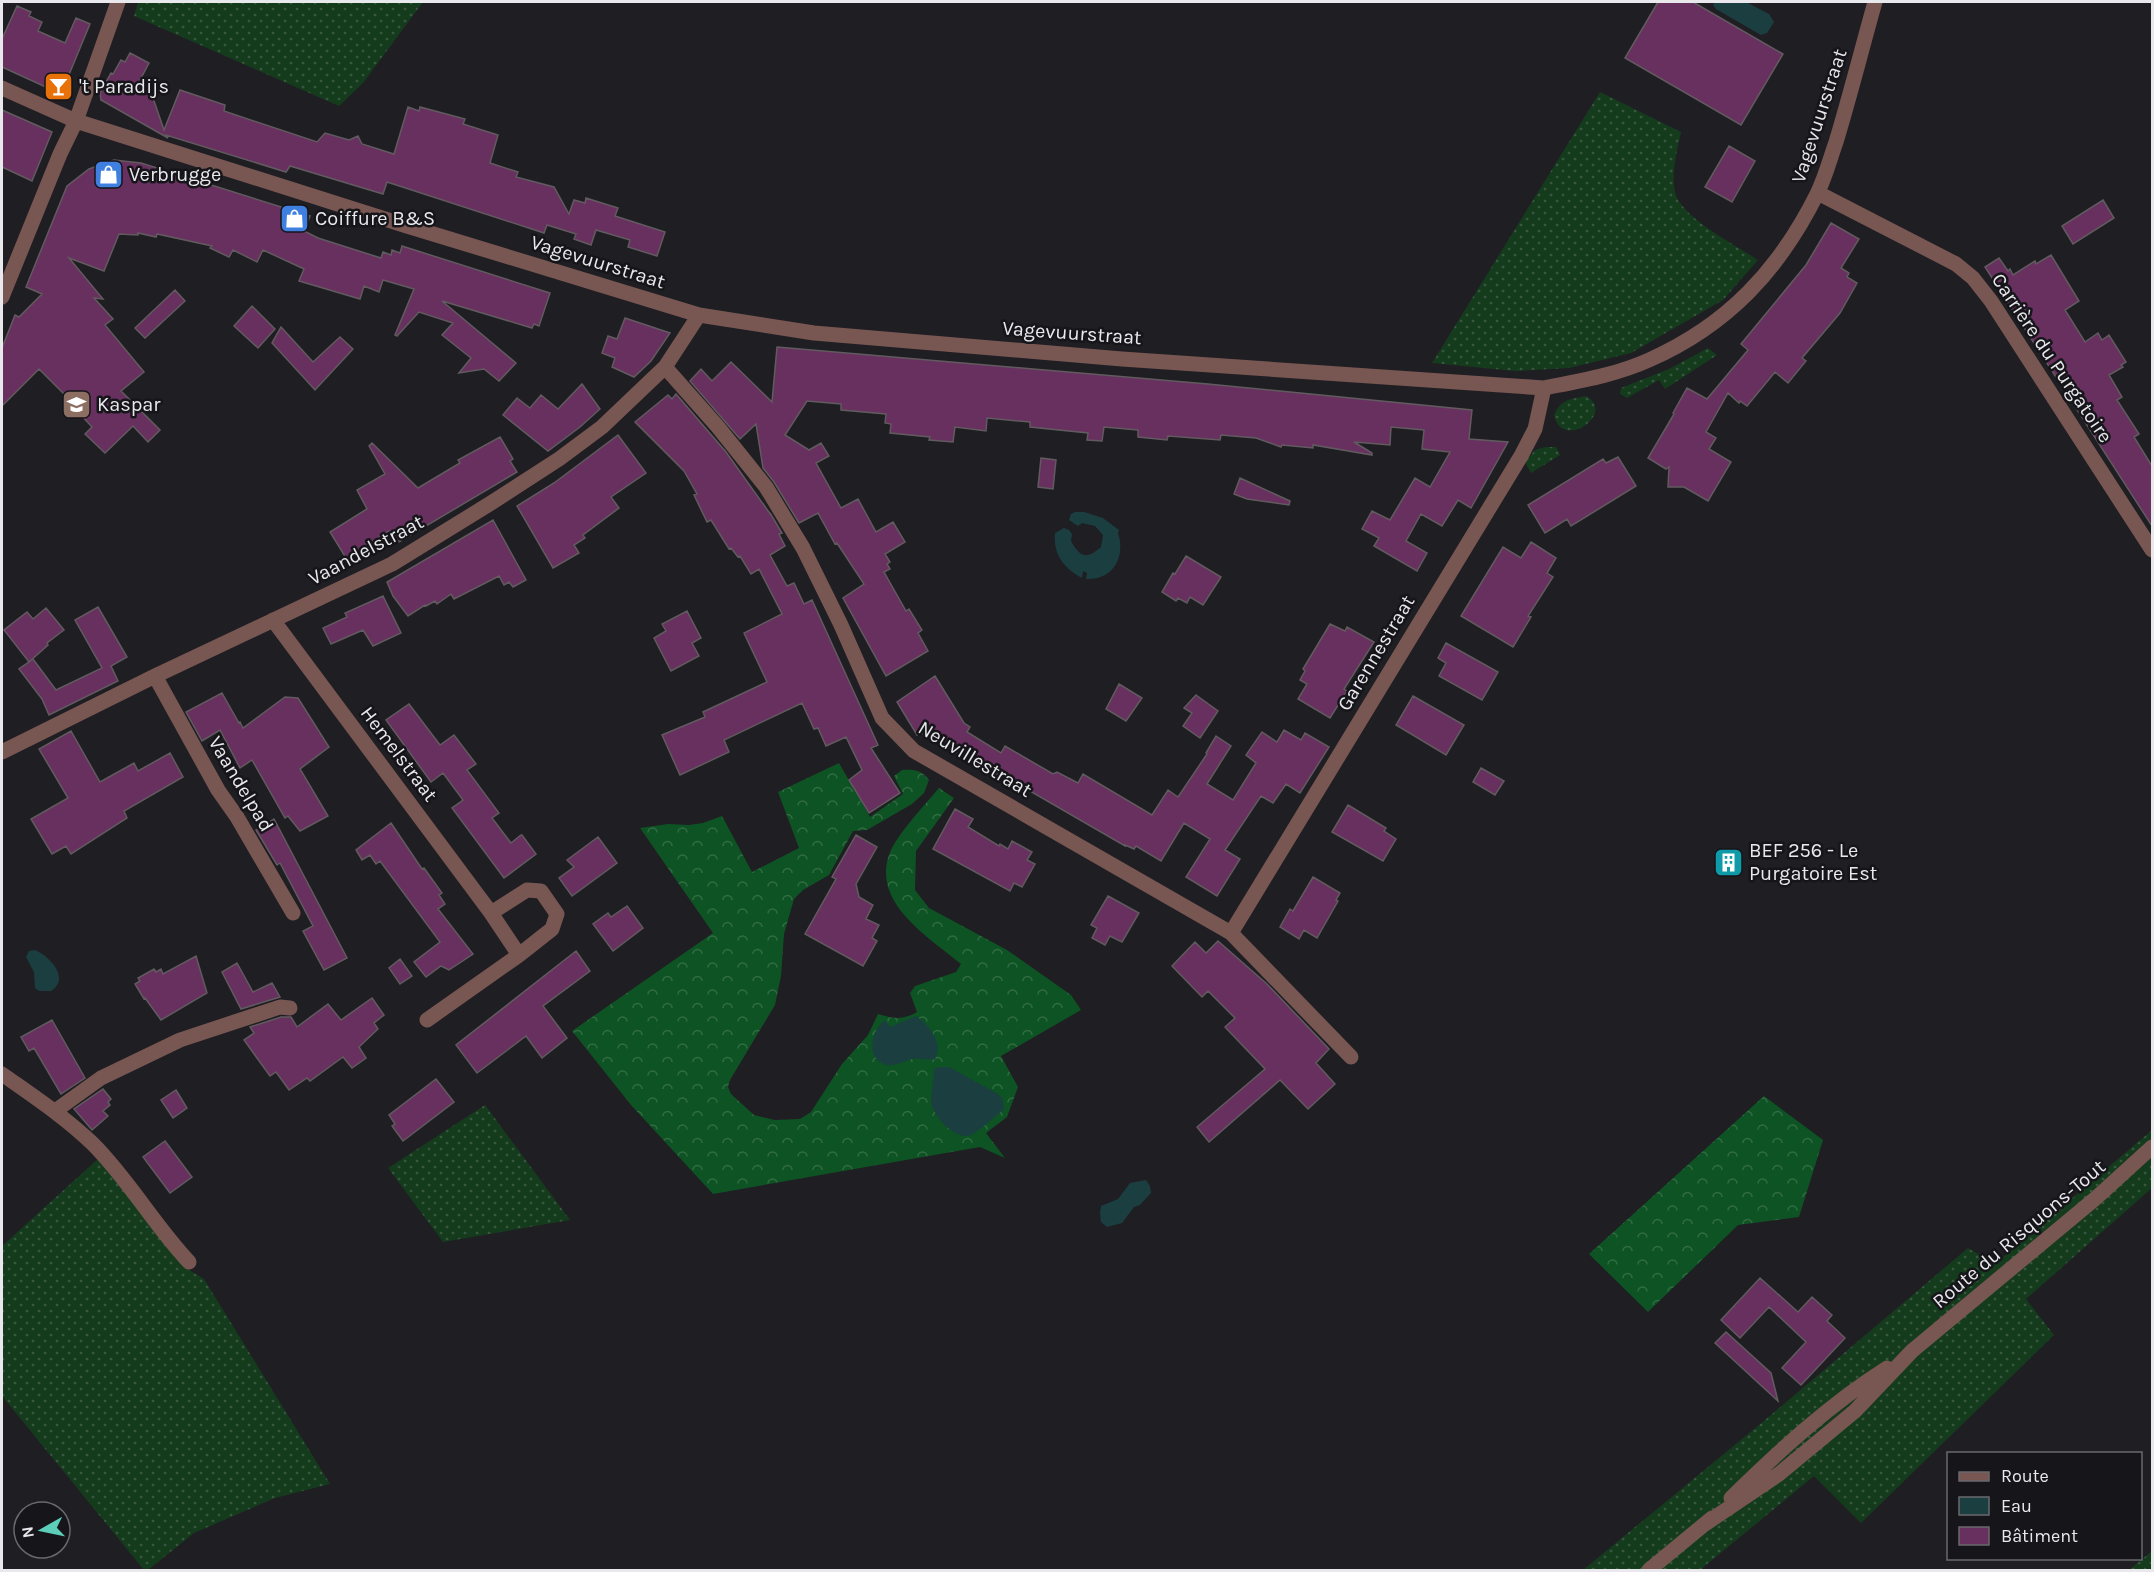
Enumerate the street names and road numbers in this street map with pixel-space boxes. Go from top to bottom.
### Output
street label: Vagevuurstraat [1787,46,1852,186]
street label: Vagevuurstraat [528,231,669,294]
street label: Carrière du Purgatoire [1987,269,2117,447]
street label: Vagevuurstraat [1002,317,1143,349]
street label: Vaandelstraat [304,510,428,590]
street label: Garennestraat [1333,591,1420,715]
street label: Hemelstraat [356,702,442,806]
street label: Neuvillestraat [914,716,1036,802]
street label: Vaandelpad [204,732,278,836]
street label: Route du Risquons-Tout [1928,1155,2110,1313]

